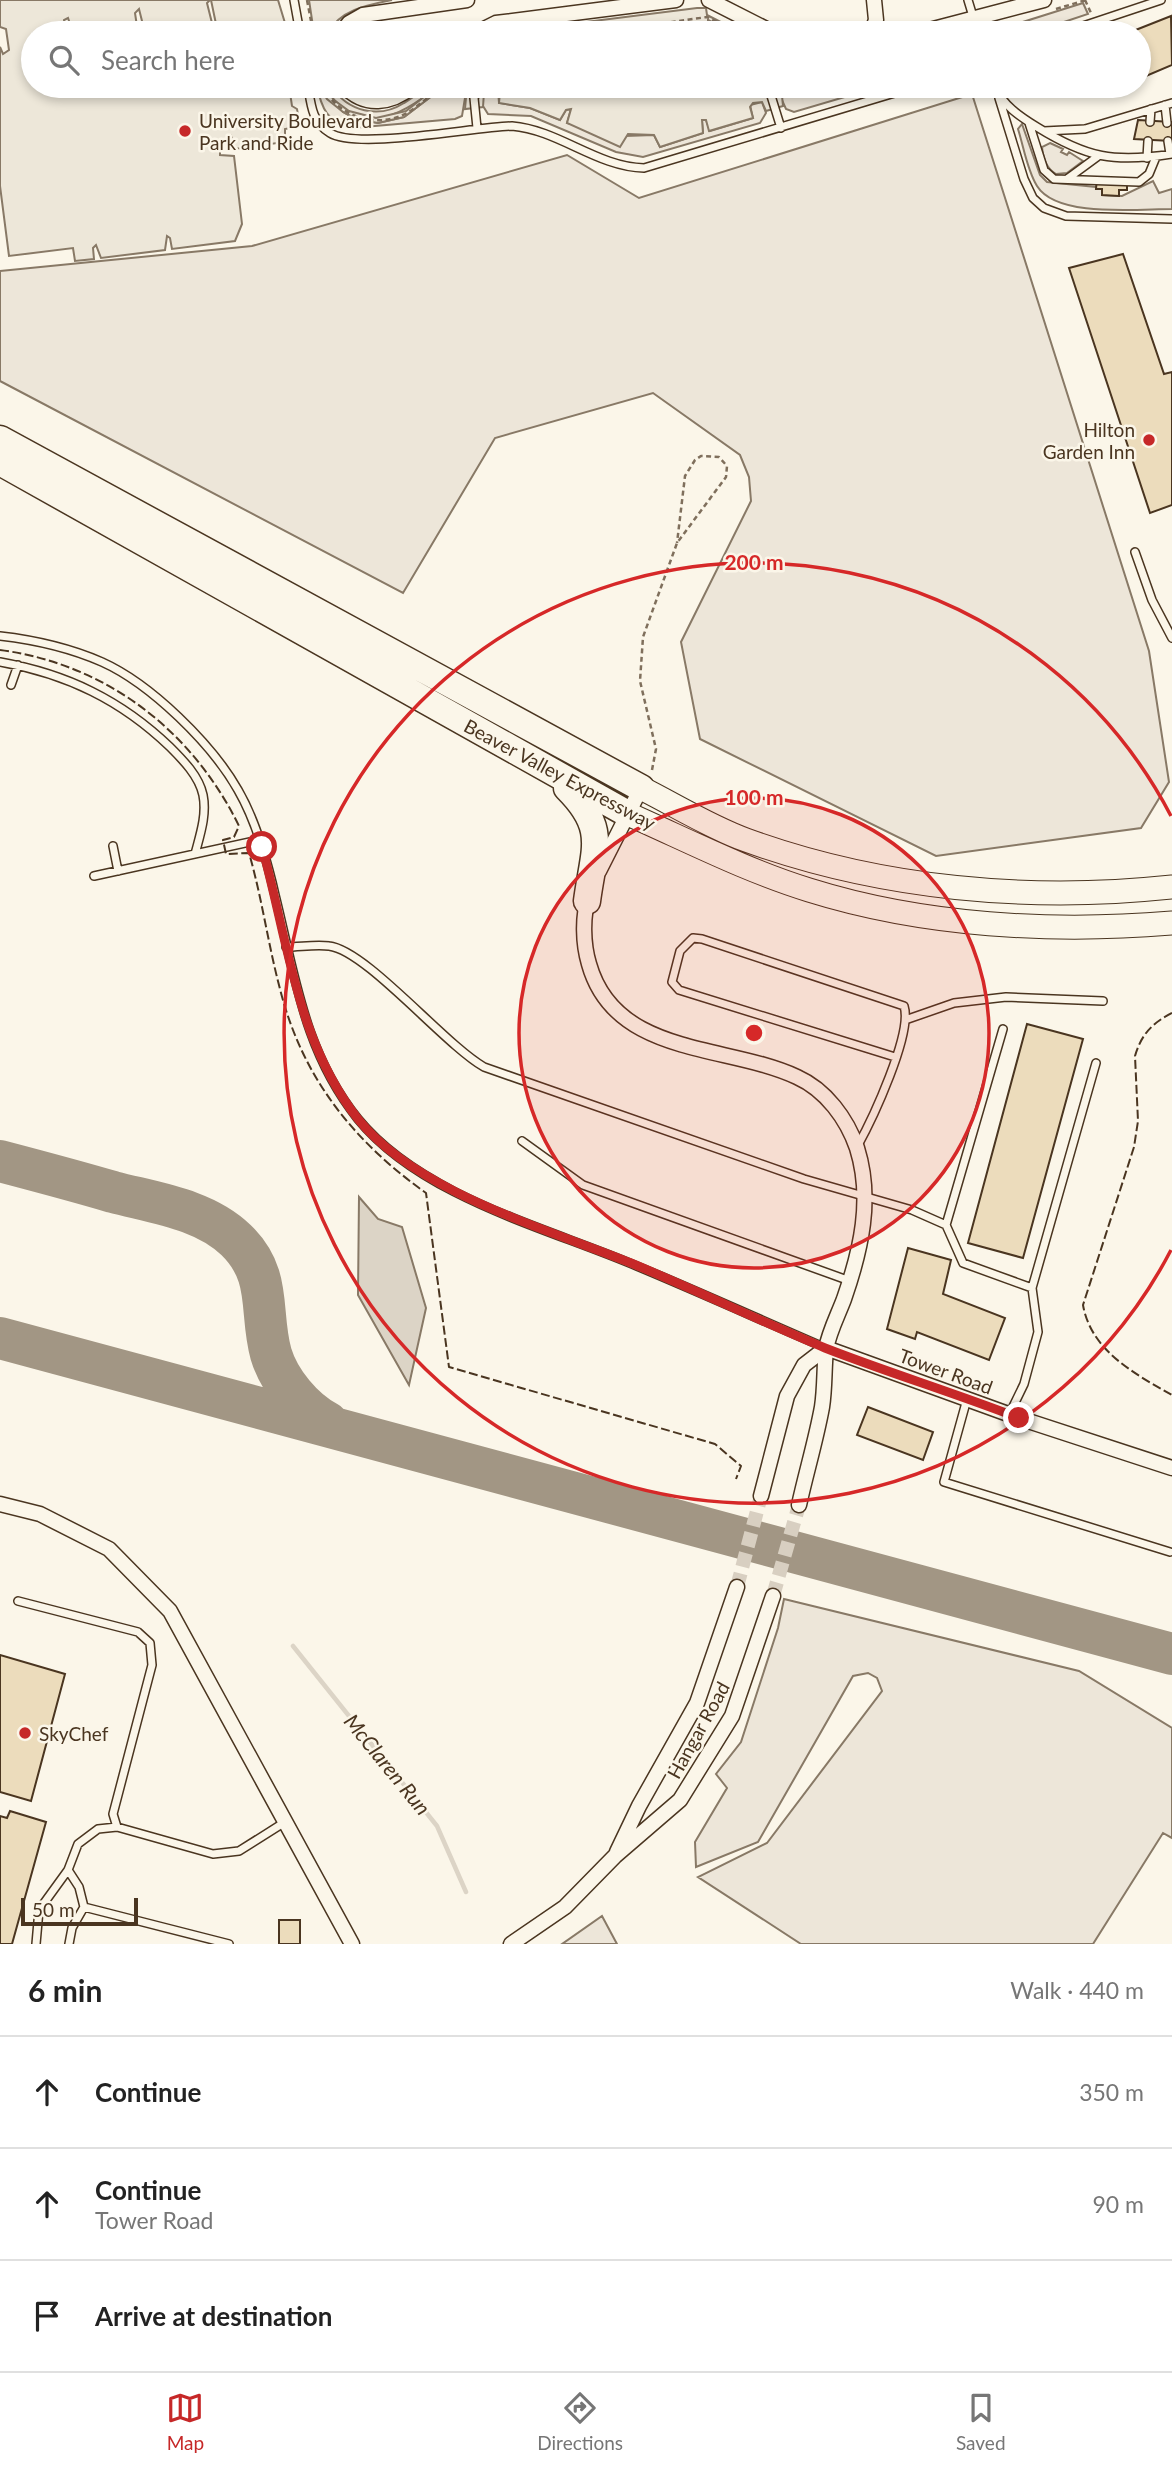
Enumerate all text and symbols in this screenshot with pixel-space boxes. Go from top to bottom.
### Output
search box [21,21,1151,98]
icon: search [45,41,83,79]
text: Search here [101,44,235,76]
place label: University Boulevard Park and Ride [199,109,372,154]
marker: University Boulevard Park and Ride [177,123,193,139]
place label: Hilton Garden Inn [1043,418,1135,463]
marker: Hilton Garden Inn [1141,432,1157,448]
text: 200 m [724,549,784,574]
street label: Beaver Valley Expressway [460,714,660,834]
text: 100 m [724,784,784,809]
route start [246,831,277,862]
centre of rings [742,1021,766,1045]
street label: Tower Road [896,1343,996,1399]
route end [1003,1402,1034,1433]
street label: Hangar Road [662,1678,734,1782]
water label: McClaren Run [340,1708,436,1820]
place label: SkyChef [39,1722,109,1745]
marker: SkyChef [17,1725,33,1741]
scale bar [21,1895,138,1927]
text: 50 m [32,1898,75,1921]
text: 6 min [28,1972,102,2008]
text: Walk · 440 m [1010,1976,1144,2004]
icon: ahead [28,2073,66,2111]
text: Continue [95,2076,201,2108]
text: 350 m [1079,2078,1144,2106]
text: Continue [95,2174,201,2206]
icon: ahead [28,2185,66,2223]
text: 90 m [1093,2190,1144,2218]
text: Tower Road [95,2206,213,2234]
icon: arrive [28,2297,66,2335]
text: Arrive at destination [95,2300,332,2332]
tab: Map [166,2389,204,2454]
tab: Directions [537,2389,623,2454]
tab: Saved [956,2389,1006,2454]

